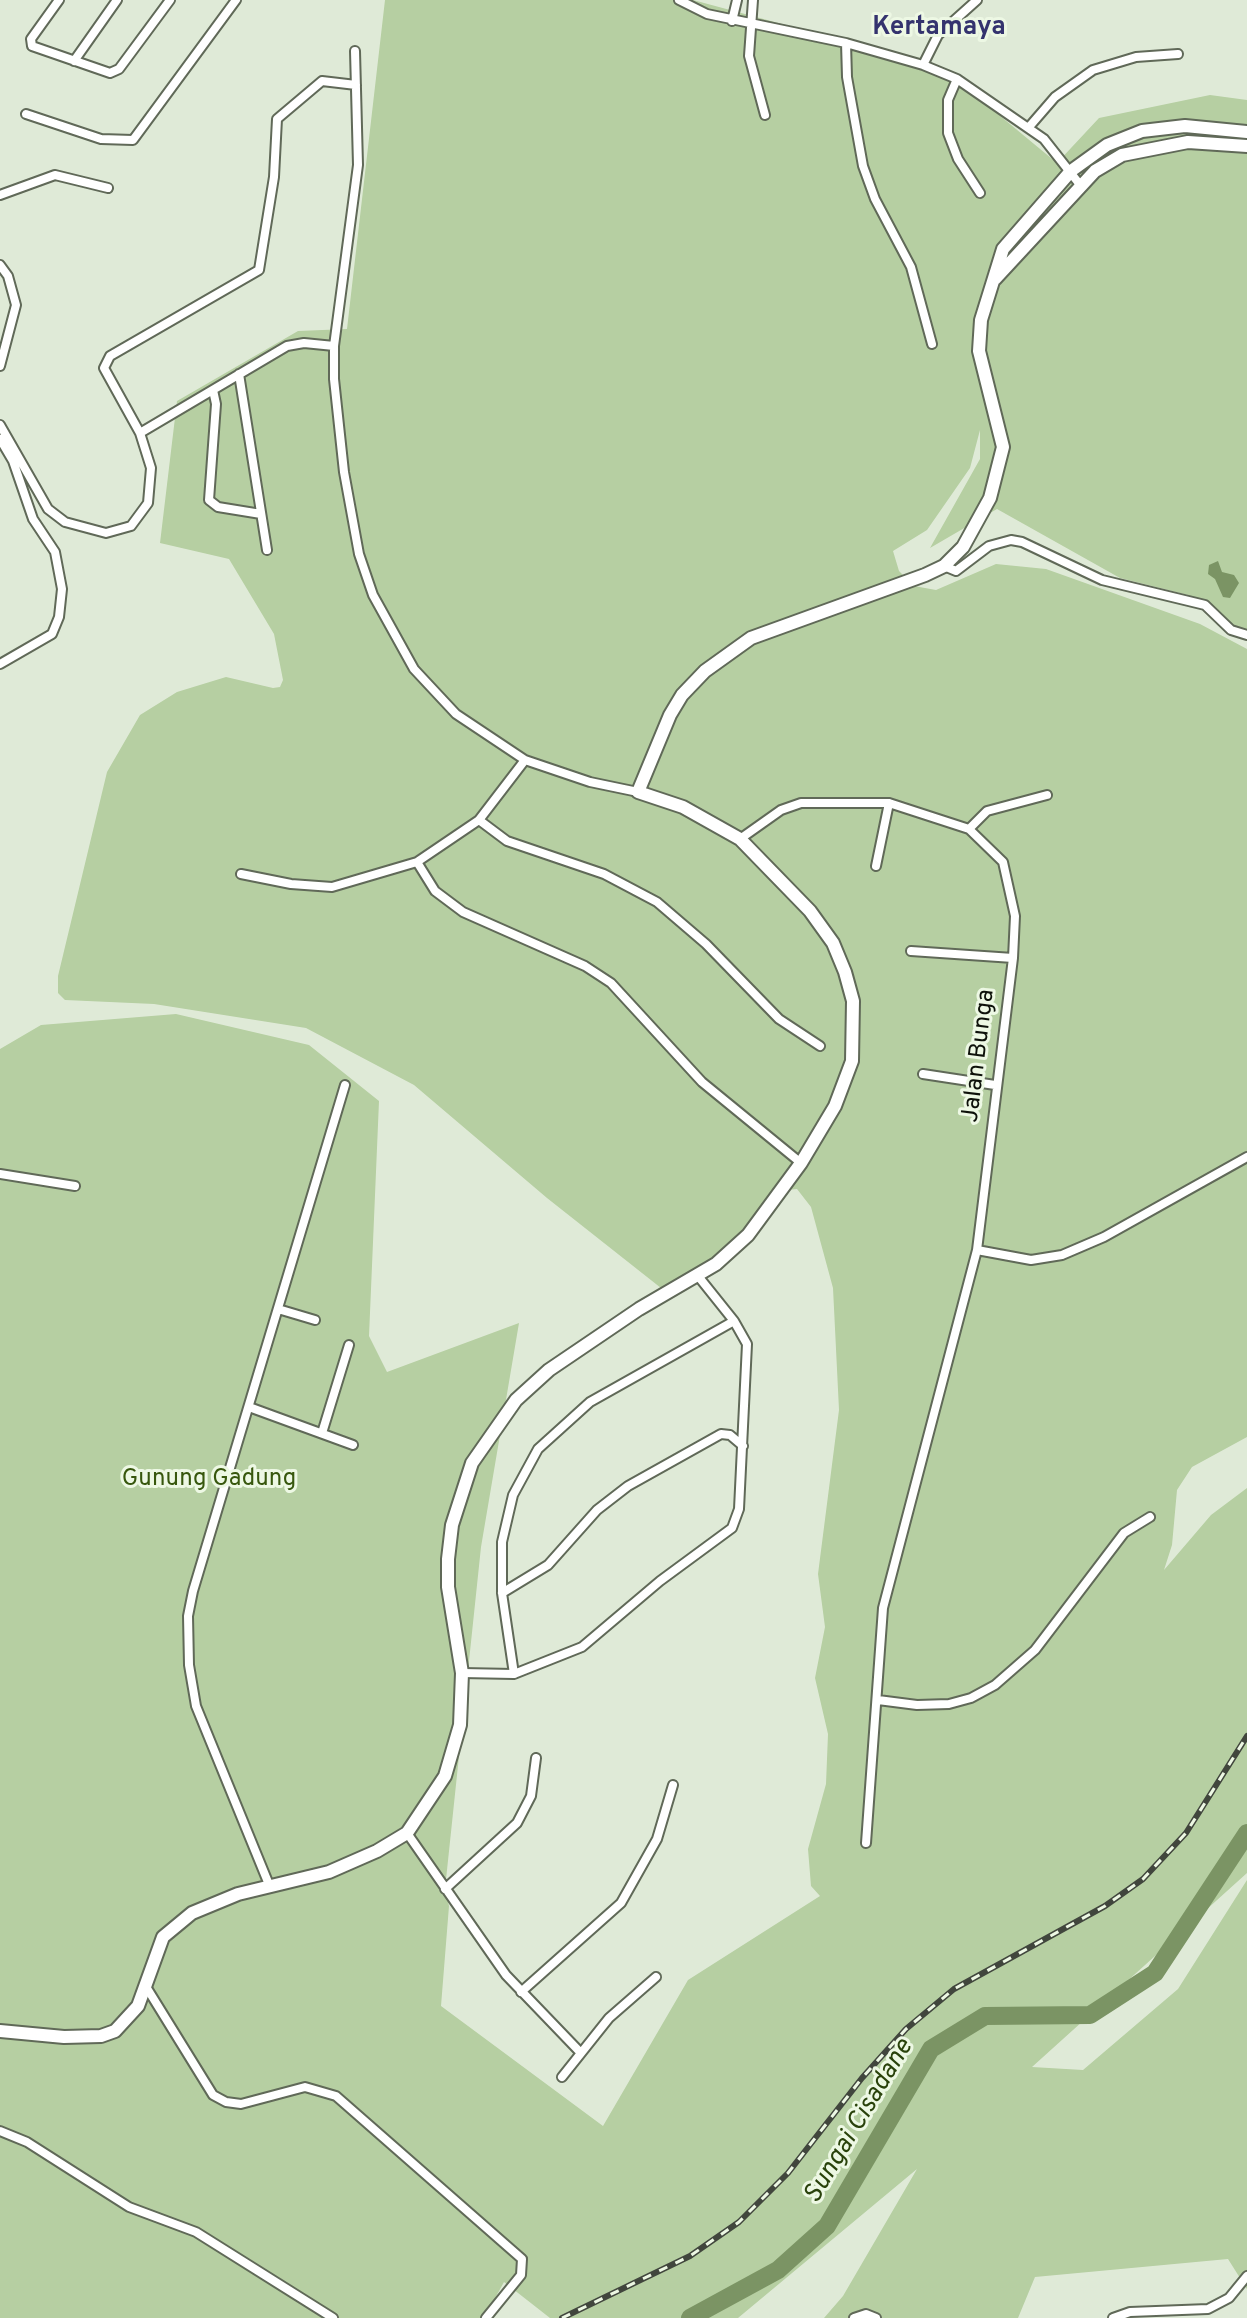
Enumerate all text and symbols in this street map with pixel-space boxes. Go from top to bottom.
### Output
district label: Kertamaya [872,13,1006,45]
street label: Jalan Bunga [958,988,1002,1124]
park label: Gunung Gadung [122,1466,296,1494]
water label: Sungai Cisadane [799,2034,921,2210]

